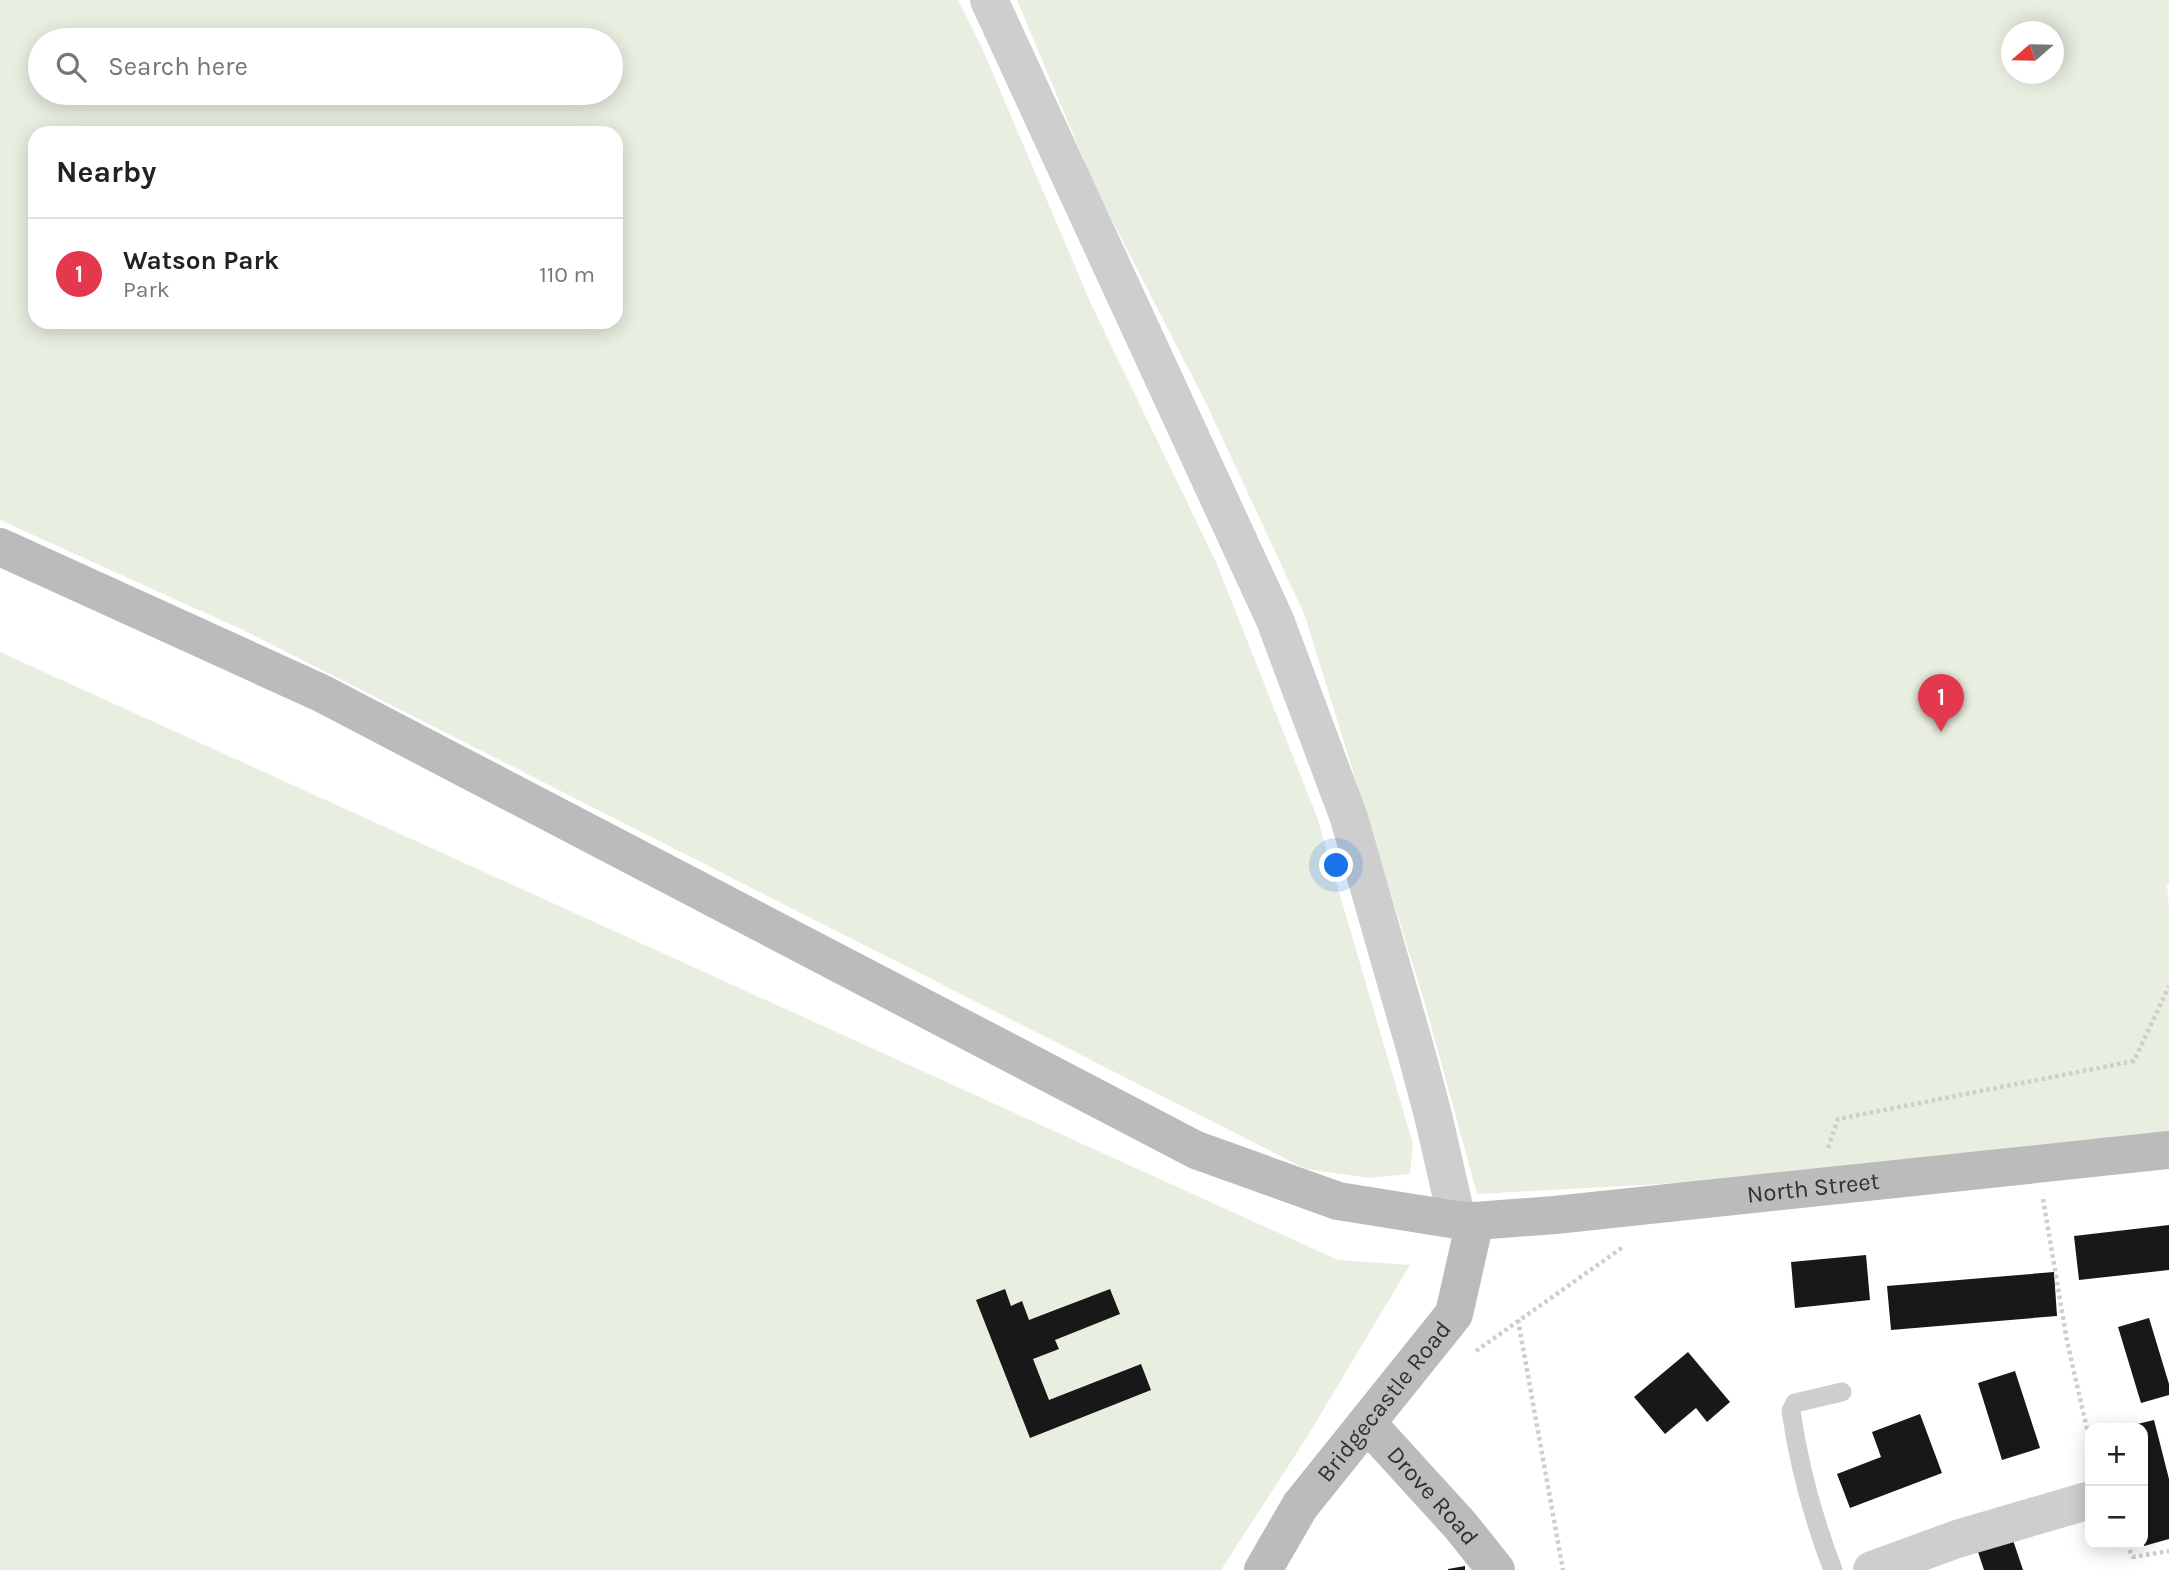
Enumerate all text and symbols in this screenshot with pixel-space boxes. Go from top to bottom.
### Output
north arrow [2001,21,2064,84]
search box [28,28,623,105]
icon: search [52,48,90,86]
text: Search here [108,51,248,82]
text: Nearby [56,154,156,190]
text: Watson Park [123,245,279,276]
text: 1 [75,261,83,288]
text: 110 m [539,261,595,288]
text: Park [123,276,170,303]
pin: 1 [1918,674,1964,732]
your location [1319,848,1353,882]
street label: North Street [1745,1167,1881,1209]
street label: Bridgecastle Road [1311,1315,1457,1487]
map controls [2085,1423,2148,1549]
button: + [2085,1423,2148,1486]
street label: Drove Road [1381,1441,1484,1551]
button: − [2085,1486,2148,1549]

